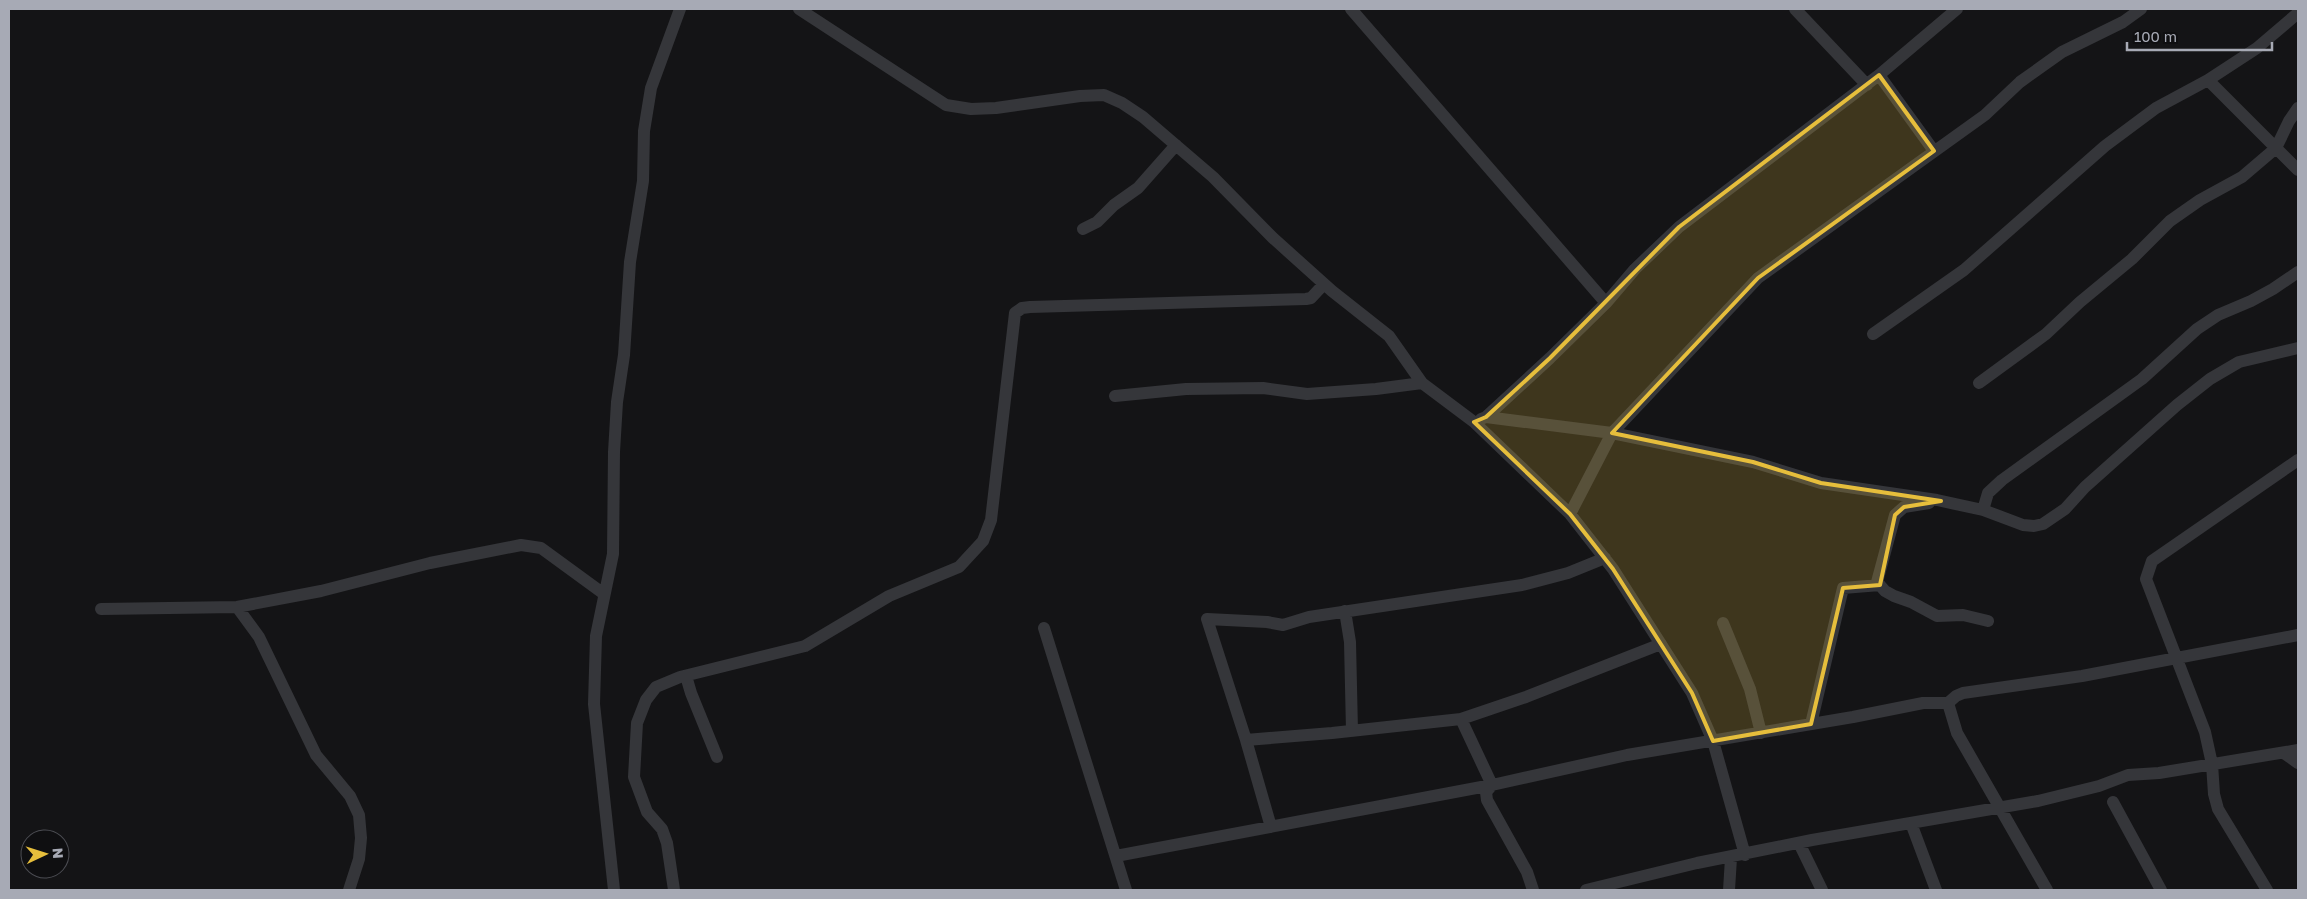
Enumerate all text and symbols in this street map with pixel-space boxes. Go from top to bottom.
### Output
scale bar [2127,20,2272,52]
text: 100 m [2134,27,2177,45]
north arrow [20,829,70,879]
text: N [50,847,67,859]

